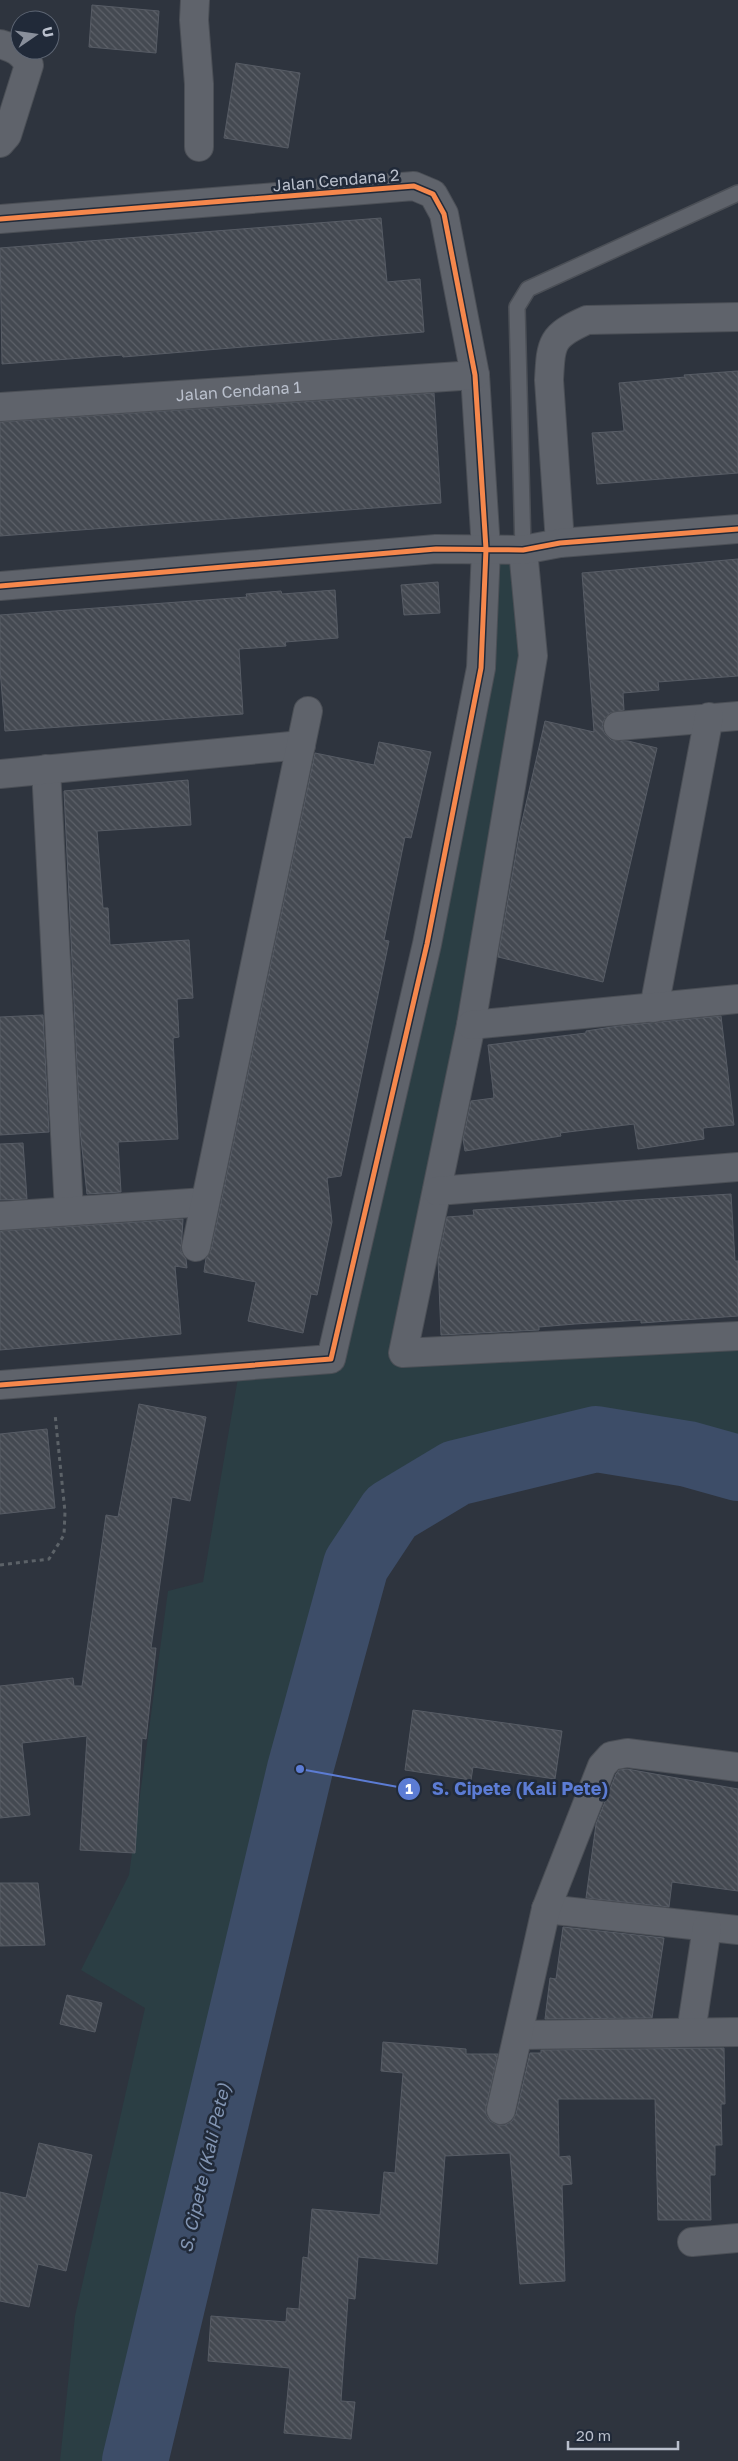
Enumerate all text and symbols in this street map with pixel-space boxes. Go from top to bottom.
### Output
north arrow [10,10,60,60]
text: U [39,25,58,39]
street label: Jalan Cendana 2 [272,165,400,195]
street label: Jalan Cendana 1 [175,377,302,405]
callout: S. Cipete (Kali Pete) [397,1772,618,1805]
text: S. Cipete (Kali Pete) [432,1777,608,1799]
text: 1 [405,1779,413,1797]
water label: S. Cipete (Kali Pete) [174,2081,234,2254]
scale bar [568,2418,678,2450]
text: 20 m [576,2426,611,2444]

